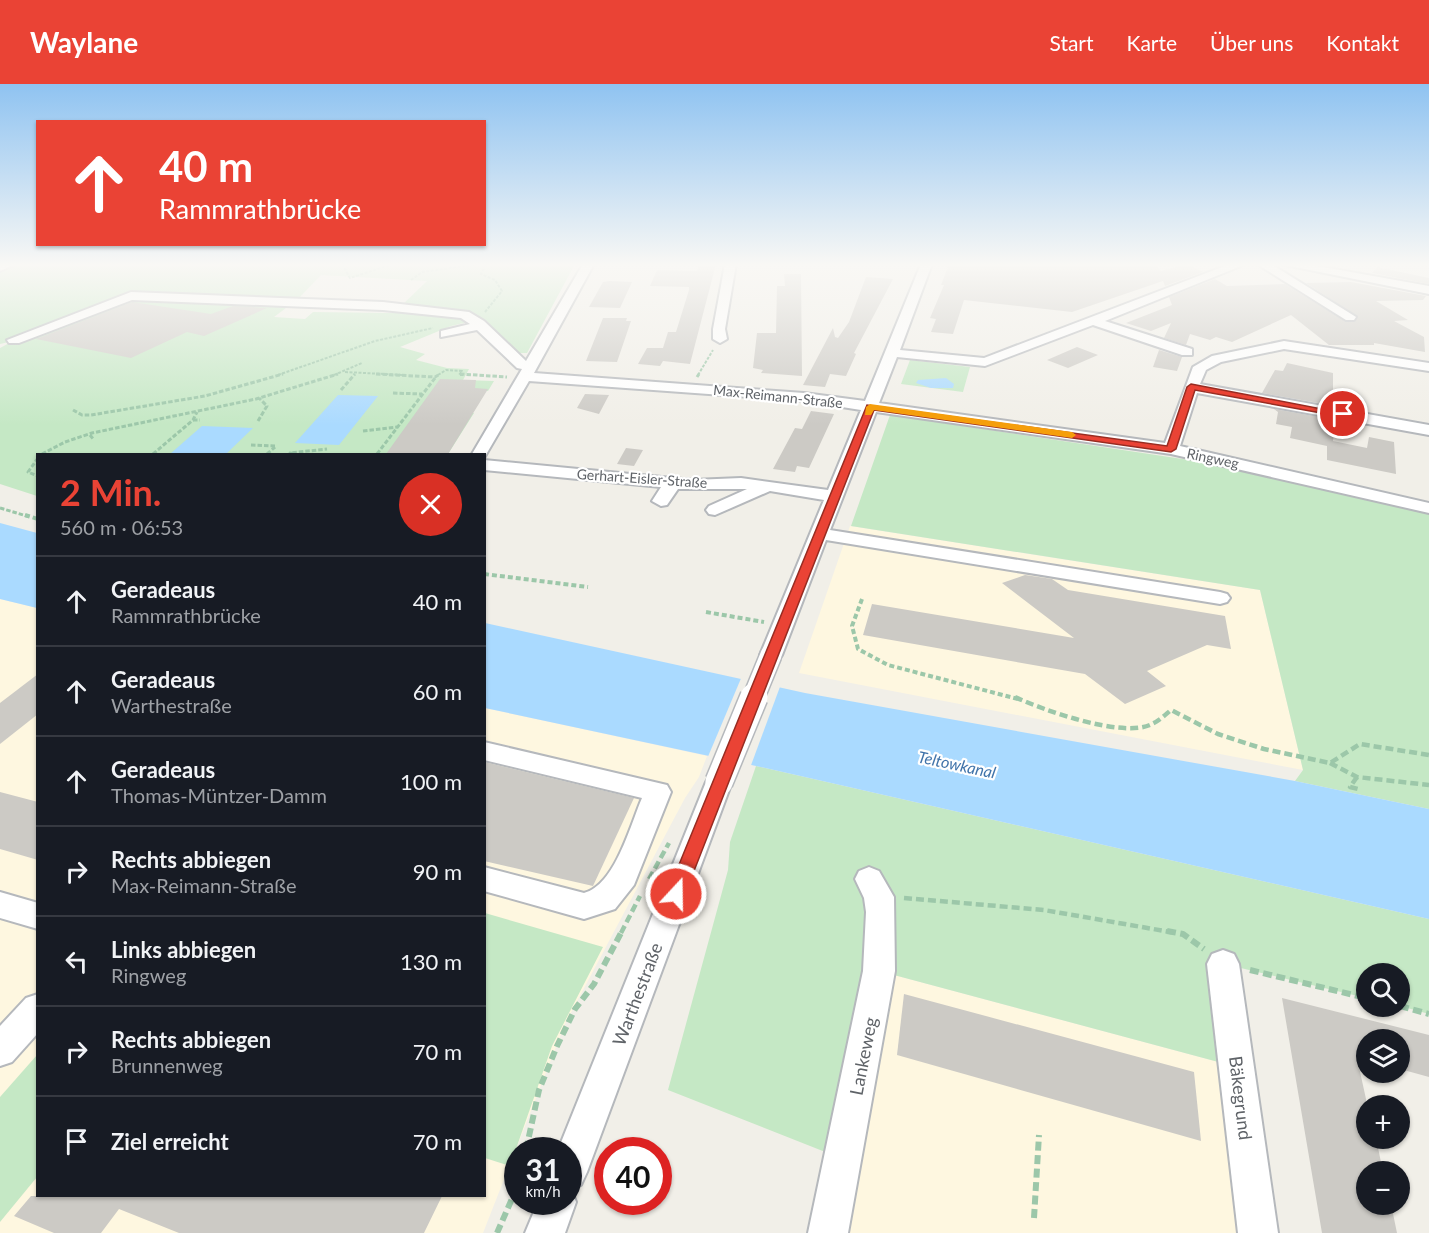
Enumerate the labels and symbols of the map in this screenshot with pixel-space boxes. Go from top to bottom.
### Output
street label: Max-Reimann-Straße [713,381,843,411]
pin [1317,388,1368,439]
street label: Ringweg [1185,444,1241,472]
street label: Gerhart-Eisler-Straße [576,465,708,491]
water label: Teltowkanal [916,746,998,782]
position arrow [644,862,708,926]
street label: Warthestraße [607,939,667,1049]
street label: Lankeweg [845,1015,881,1097]
street label: Bäkegrund [1225,1055,1257,1141]
speed limit sign: 40 [594,1137,672,1215]

